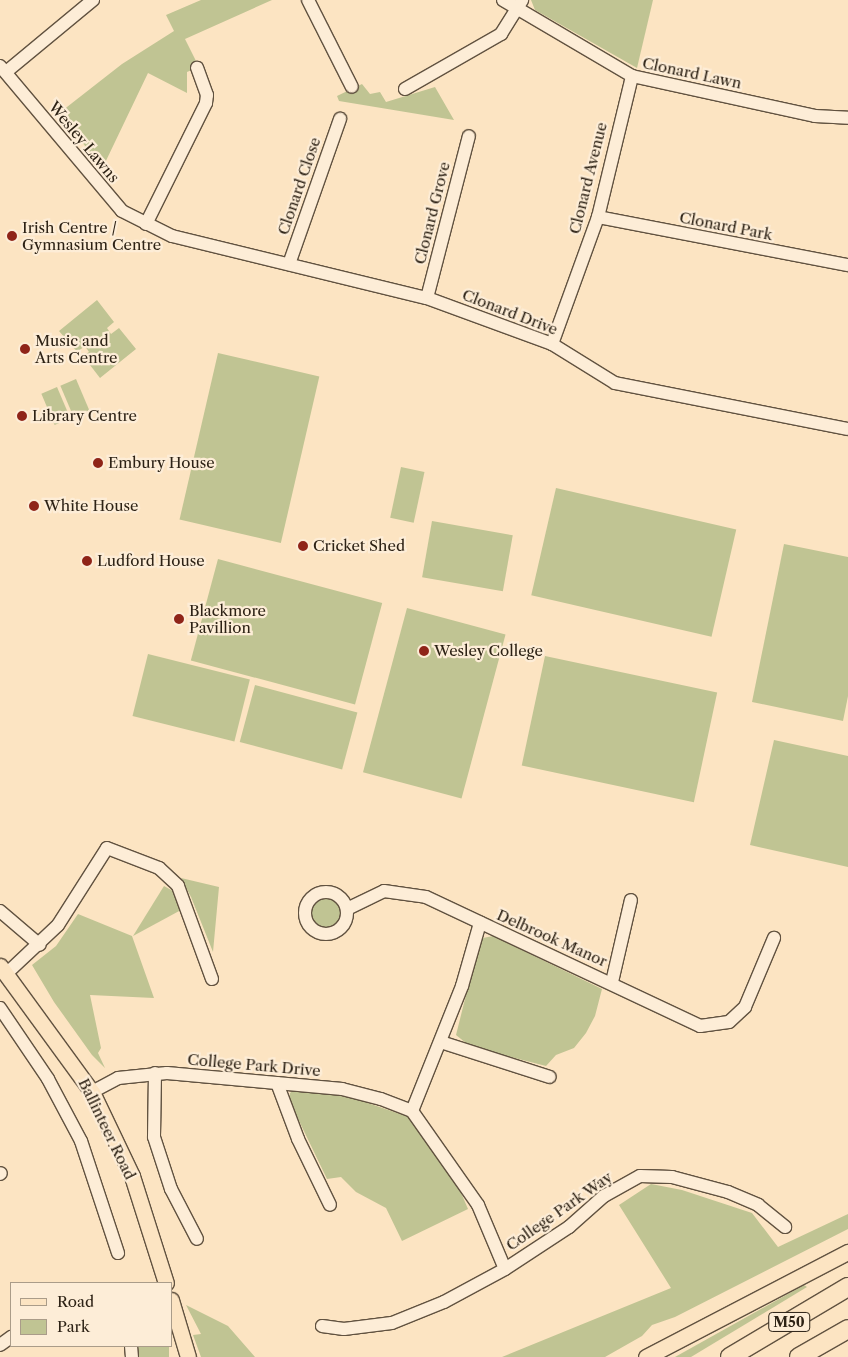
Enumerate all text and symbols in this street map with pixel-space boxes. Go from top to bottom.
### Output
street label: Clonard Lawn [641,54,743,92]
street label: Wesley Lawns [45,98,123,186]
street label: Clonard Avenue [565,120,611,236]
street label: Clonard Close [274,135,324,237]
street label: Clonard Grove [411,160,453,266]
street label: Clonard Park [678,208,774,244]
place label: Irish Centre / Gymnasium Centre [22,218,161,253]
marker: Irish Centre / Gymnasium Centre [6,230,18,242]
street label: Clonard Drive [460,286,560,338]
place label: Music and Arts Centre [35,331,117,366]
marker: Music and Arts Centre [19,343,31,355]
place label: Library Centre [32,407,137,425]
marker: Library Centre [16,410,28,422]
place label: Embury House [108,454,215,472]
marker: Embury House [92,457,104,469]
place label: White House [44,497,138,515]
marker: White House [28,500,40,512]
place label: Cricket Shed [313,537,405,555]
marker: Cricket Shed [297,540,309,552]
place label: Ludford House [97,552,205,570]
marker: Ludford House [81,555,93,567]
place label: Blackmore Pavillion [189,601,266,636]
marker: Blackmore Pavillion [173,613,185,625]
place label: Wesley College [434,642,543,660]
marker: Wesley College [418,645,430,657]
street label: Delbrook Manor [494,906,610,970]
street label: College Park Drive [187,1050,321,1080]
street label: Ballinteer Road [75,1075,139,1183]
street label: College Park Way [502,1168,616,1254]
legend [10,1282,172,1347]
text: Road [57,1292,94,1311]
road number: M50 [768,1310,810,1334]
text: Park [57,1317,90,1336]

